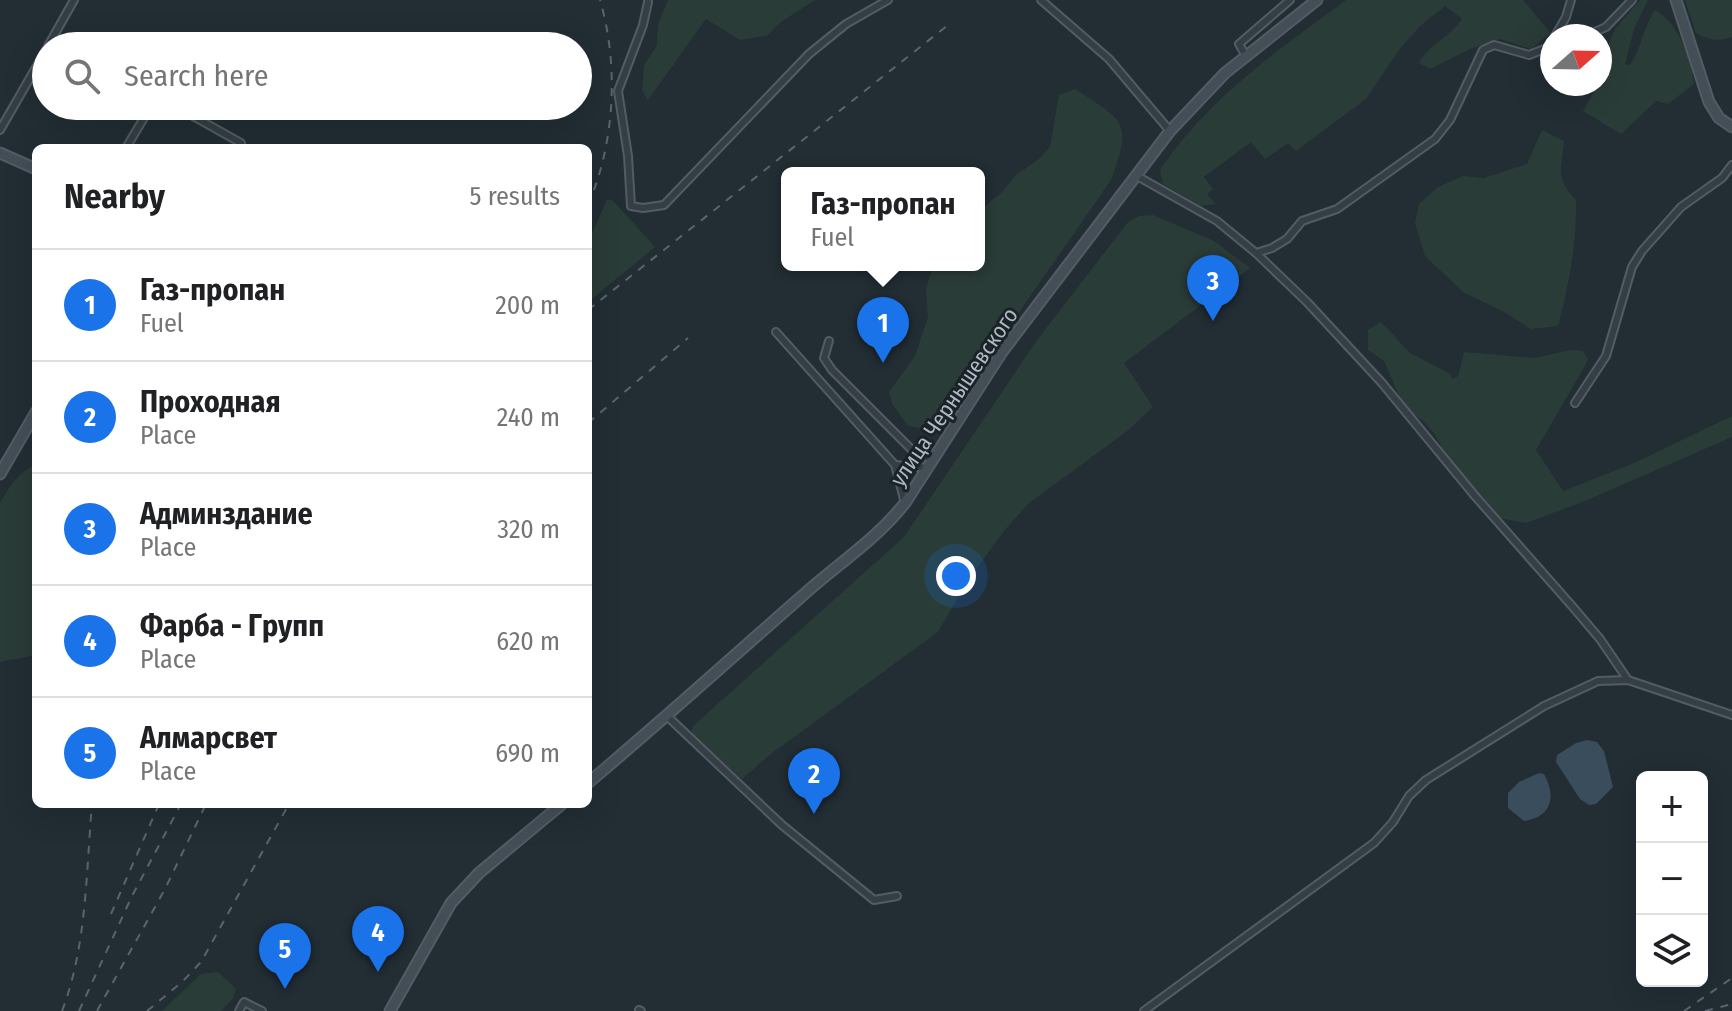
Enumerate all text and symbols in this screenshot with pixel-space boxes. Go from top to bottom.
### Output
north arrow [1540,24,1612,96]
search box [32,32,592,120]
icon: search [60,54,104,98]
text: Search here [124,58,269,94]
popup [781,167,985,271]
text: Nearby [64,176,165,217]
text: 5 results [470,181,560,212]
text: Газ-пропан [810,186,956,222]
text: Fuel [810,222,854,253]
pin: 3 [1187,255,1239,321]
text: Газ-пропан [140,272,285,308]
text: 1 [85,290,96,321]
text: 200 m [495,290,560,321]
pin: 1 [857,297,909,363]
street label: улица Чернышевского [884,303,1024,491]
text: Fuel [140,308,184,339]
text: Проходная [140,384,281,420]
text: 2 [84,402,96,433]
text: 240 m [497,402,560,433]
text: Place [140,420,196,451]
text: Админздание [140,496,313,532]
text: 3 [84,514,96,545]
text: 320 m [497,514,560,545]
text: Place [140,532,196,563]
your location [936,556,976,596]
text: Фарба - Групп [140,608,324,644]
text: 4 [83,626,97,657]
text: 620 m [496,626,560,657]
text: Place [140,644,196,675]
text: Алмарсвет [140,720,277,756]
text: 5 [84,738,96,769]
text: 690 m [495,738,560,769]
pin: 2 [788,748,840,814]
text: Place [140,756,196,787]
map controls [1636,771,1708,987]
button: + [1636,771,1708,843]
button: − [1636,843,1708,915]
pin: 4 [352,906,404,972]
button: layers [1636,915,1708,987]
pin: 5 [259,923,311,989]

